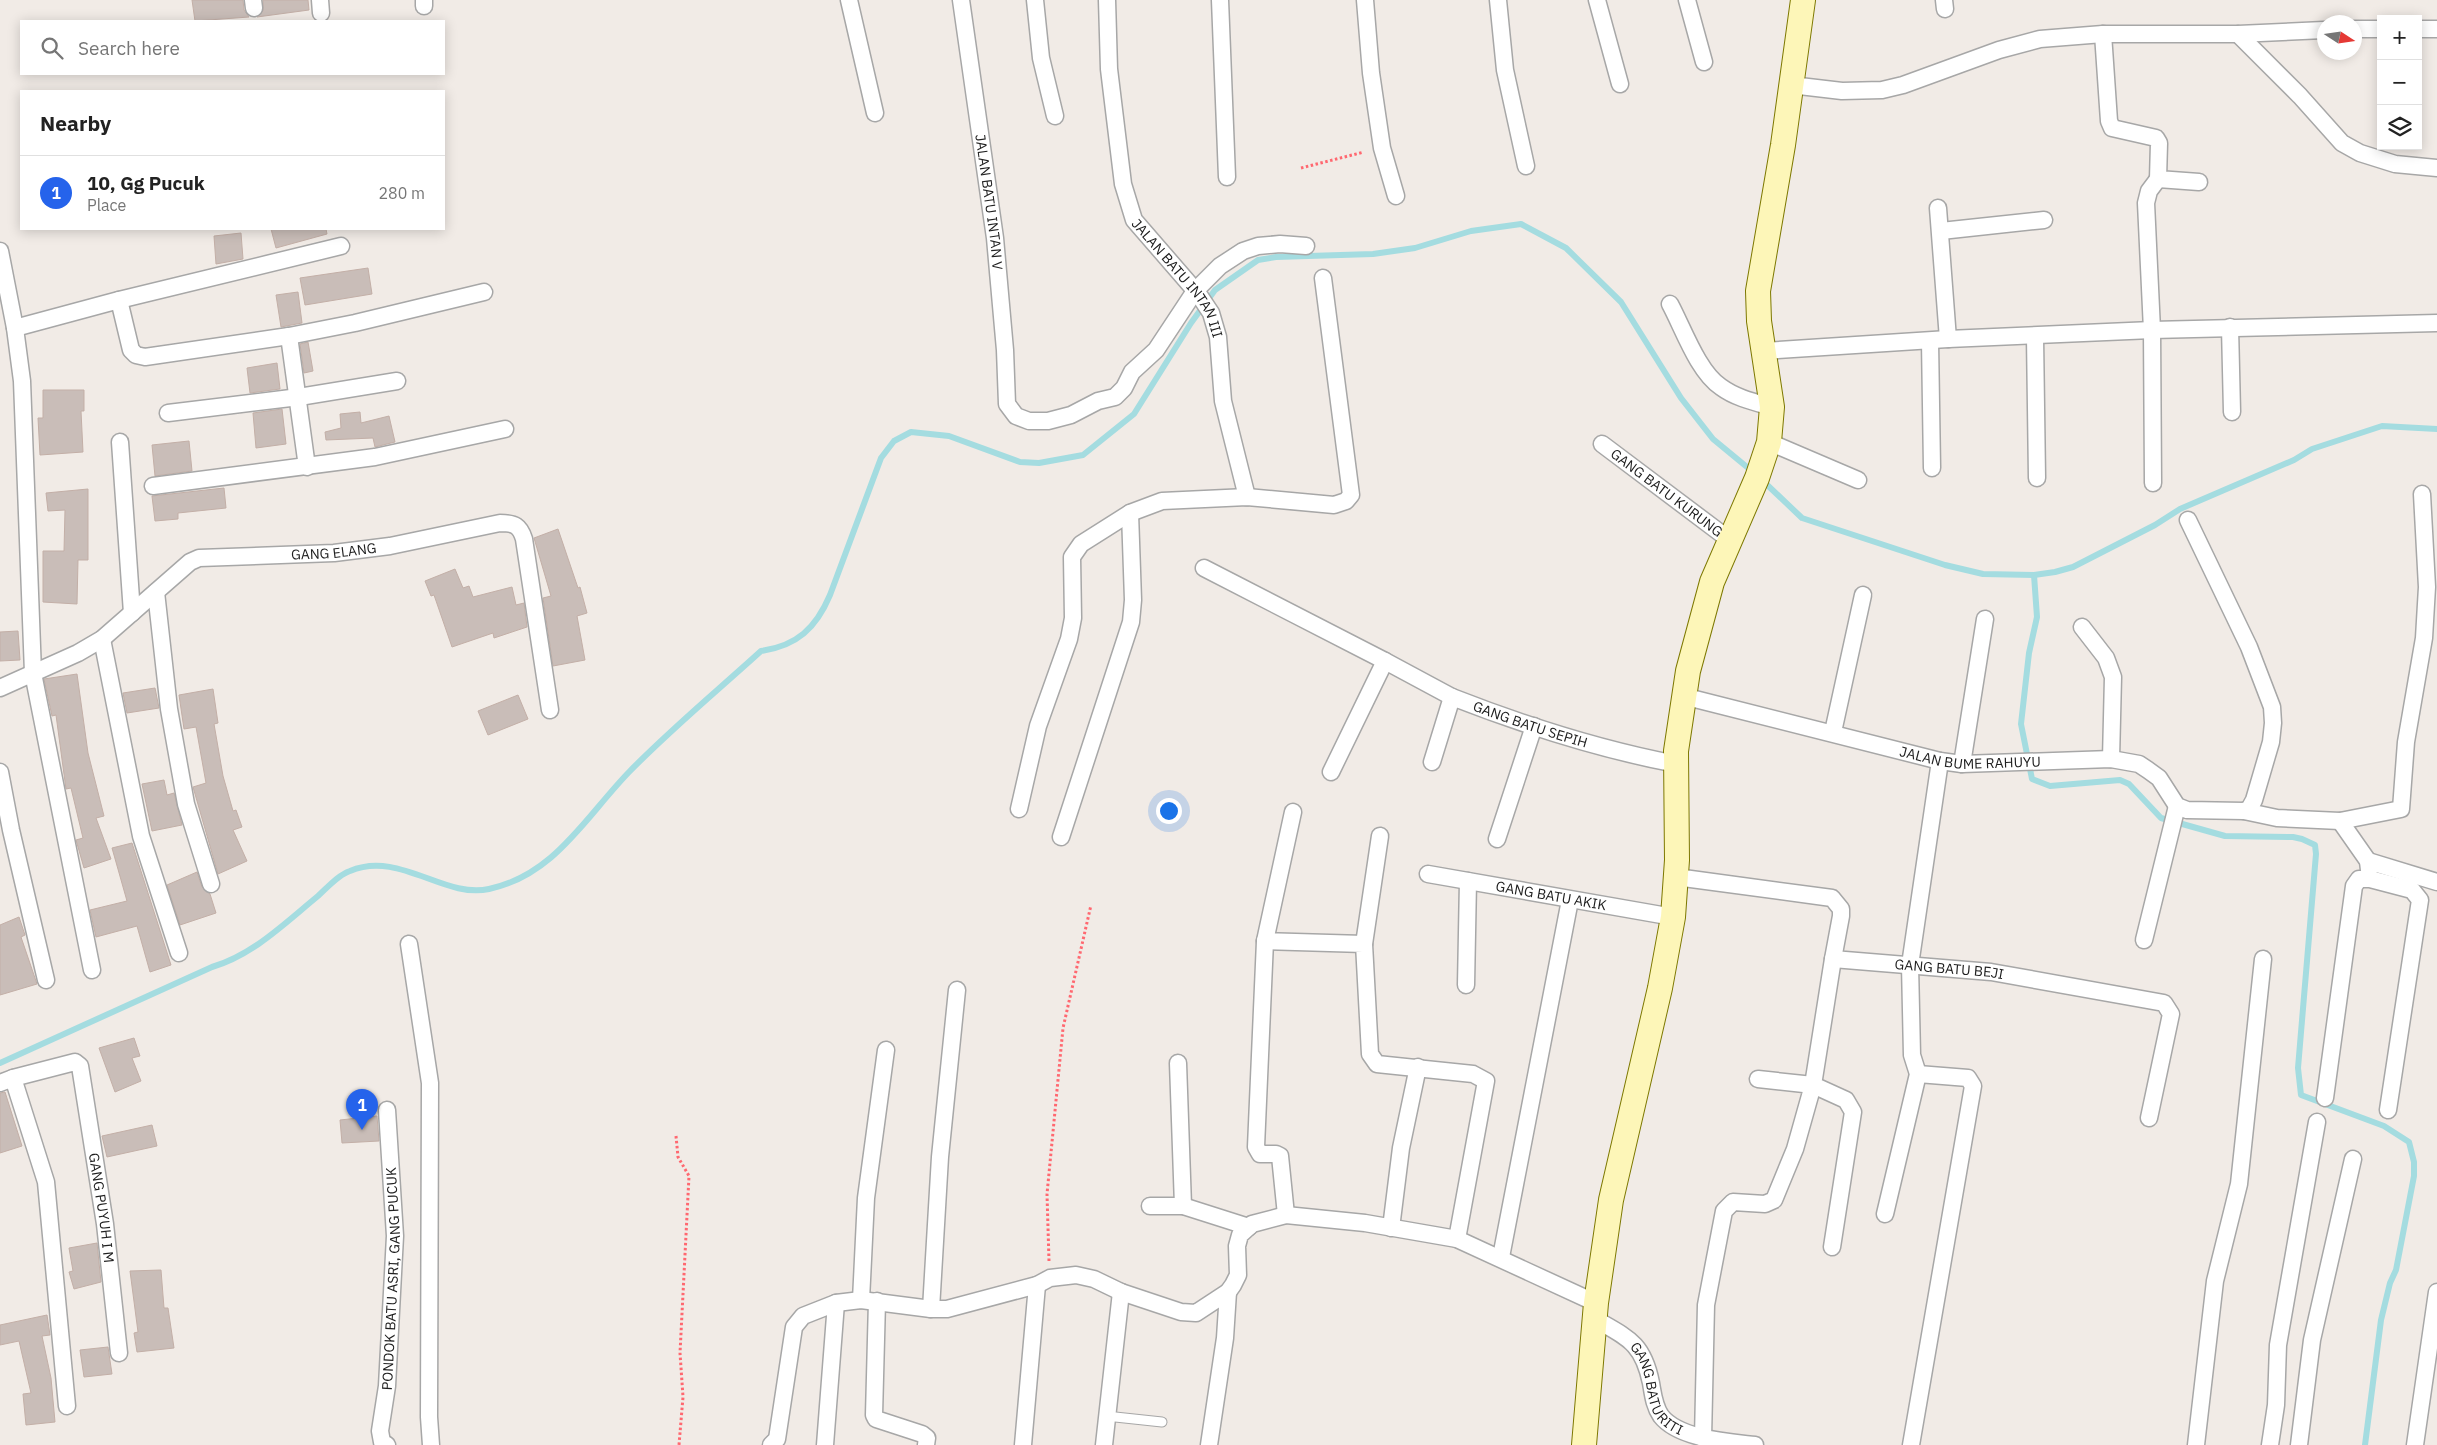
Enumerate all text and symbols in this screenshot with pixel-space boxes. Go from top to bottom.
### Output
north arrow [2317,15,2362,60]
map controls [2377,15,2422,150]
button: + [2377,15,2422,60]
search box [20,20,445,75]
icon: search [38,34,66,62]
text: Search here [78,36,180,60]
button: − [2377,60,2422,105]
button: layers [2377,105,2422,150]
text: Nearby [40,109,111,137]
street label: JALAN BATU INTAN V [971,133,1007,271]
text: 10, Gg Pucuk [87,171,205,195]
text: 1 [51,183,61,203]
text: 280 m [378,183,425,203]
text: Place [87,195,126,215]
street label: JALAN BATU INTAN III [1128,215,1227,340]
street label: GANG BATU KURUNG [1607,445,1726,541]
street label: GANG ELANG [291,539,378,564]
street label: GANG BATU SEPIH [1470,697,1590,752]
street label: JALAN BUME RAHUYU [1898,742,2041,773]
your location [1156,798,1182,824]
street label: GANG BATU AKIK [1494,877,1608,914]
street label: GANG BATU BEJI [1894,955,2005,983]
pin: 1 [346,1089,378,1130]
street label: GANG PUYUH I M [85,1152,118,1264]
street label: PONDOK BATU ASRI, GANG PUCUK [378,1167,404,1391]
street label: GANG BATURITI [1626,1338,1686,1439]

